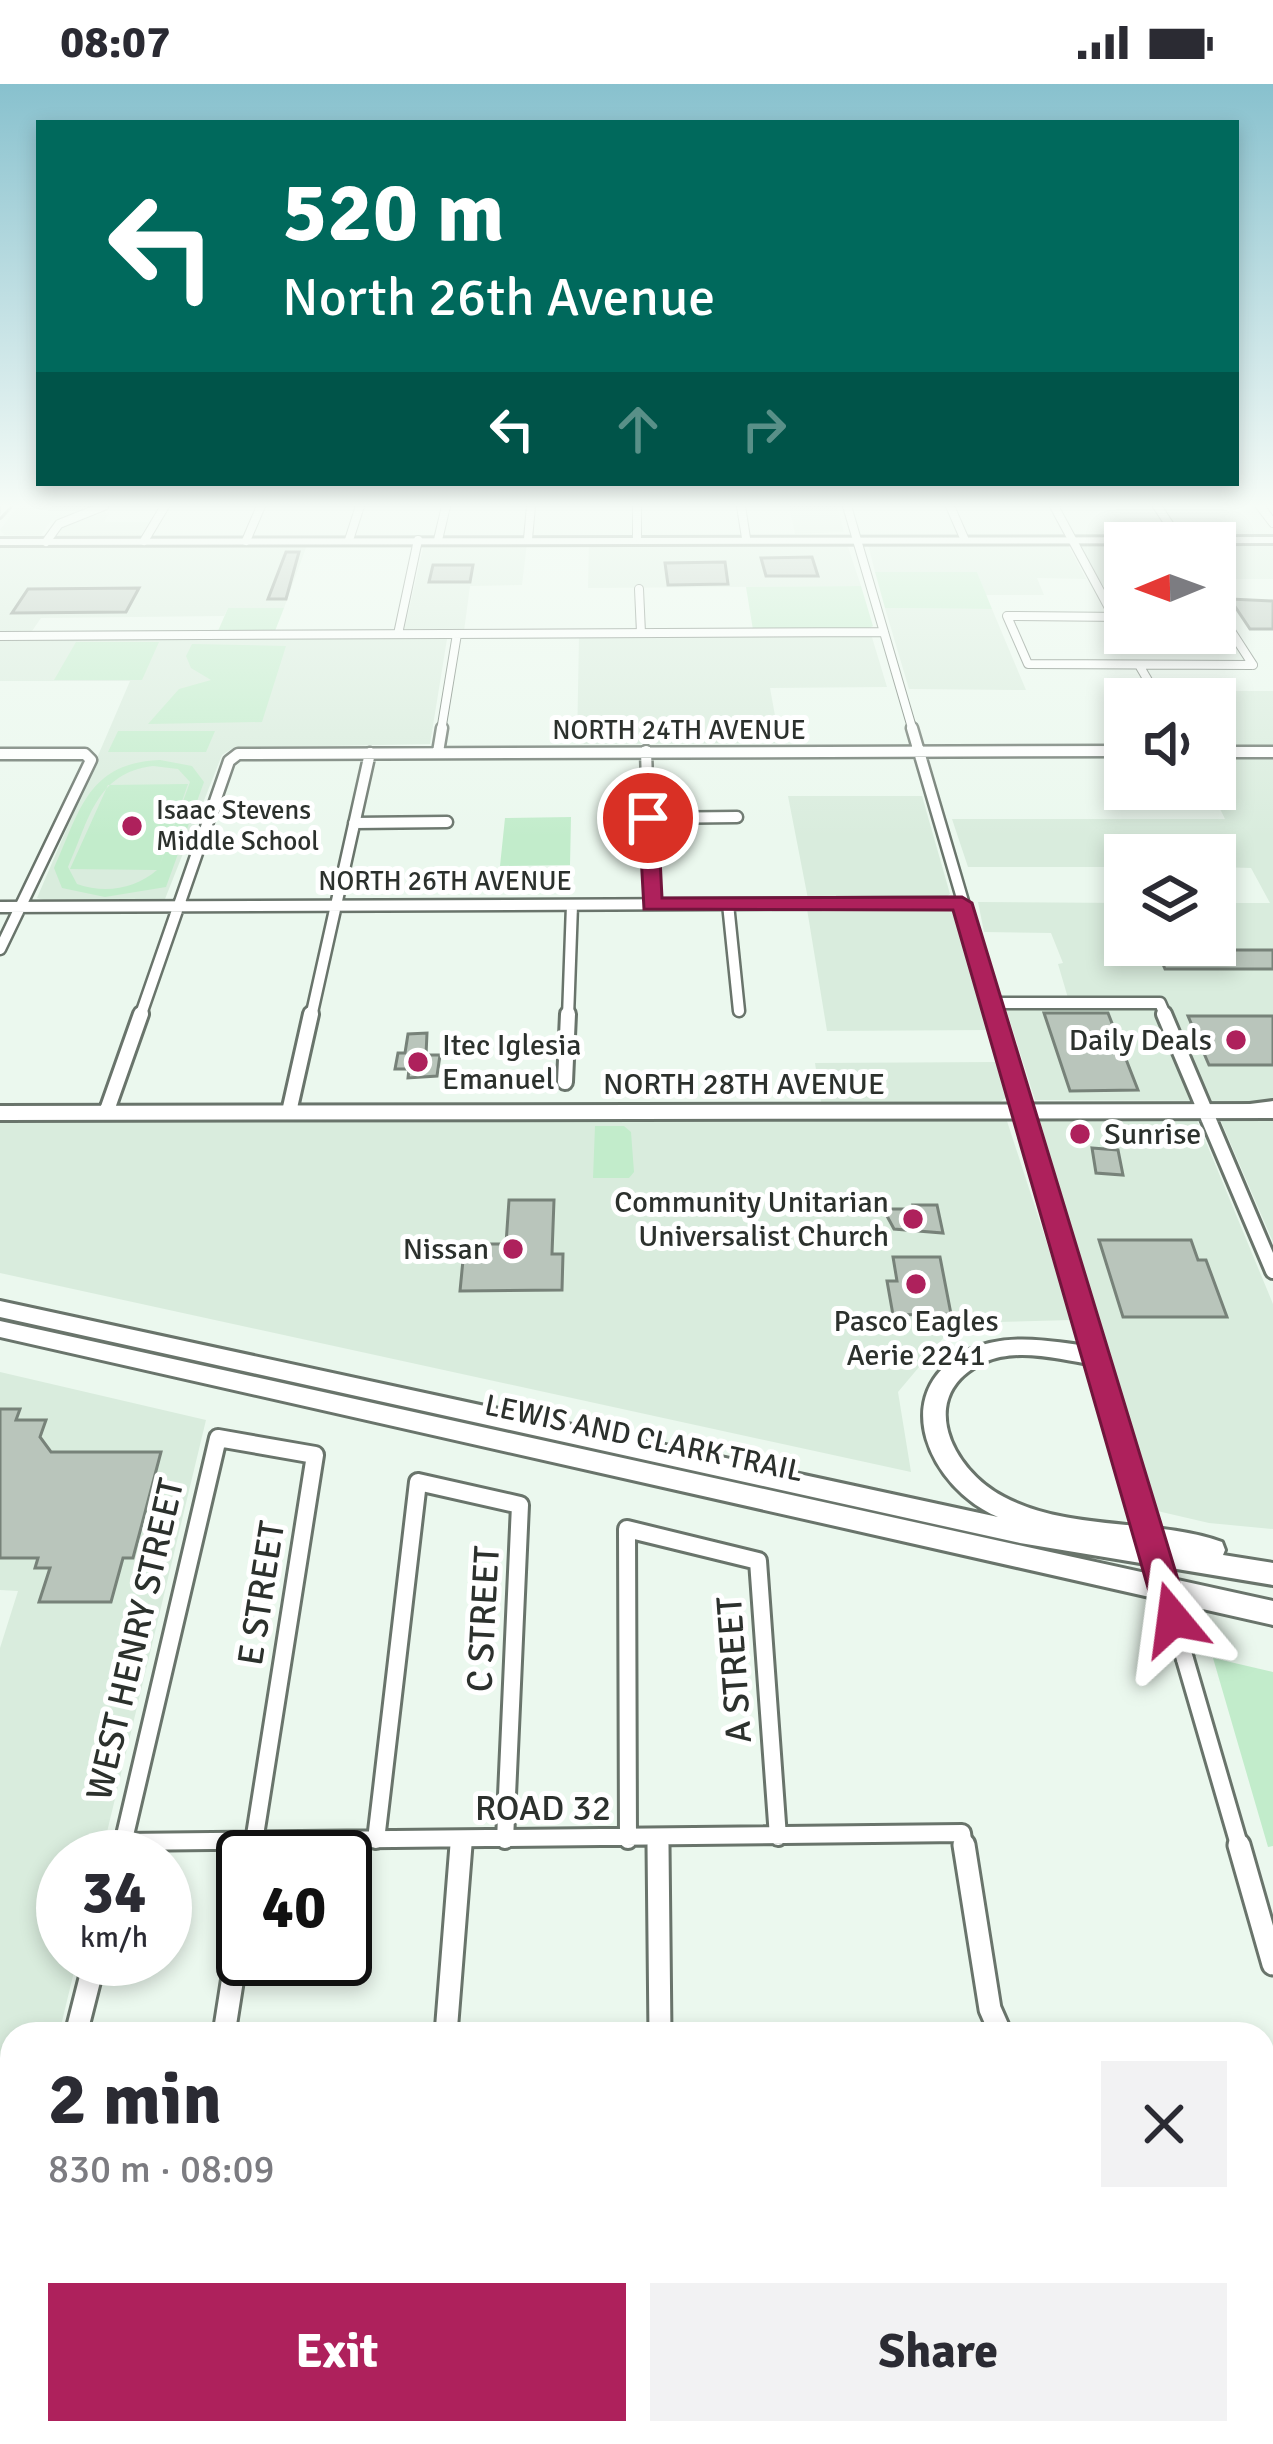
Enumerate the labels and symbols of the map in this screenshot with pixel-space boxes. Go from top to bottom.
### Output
north arrow [1104,522,1236,654]
street label: NORTH 24TH AVENUE [552,714,806,747]
pin [597,767,699,869]
place label: Isaac Stevens Middle School [156,794,319,858]
marker: Isaac Stevens Middle School [119,813,145,839]
street label: NORTH 26TH AVENUE [318,865,572,898]
place label: Daily Deals [1069,1022,1212,1059]
place label: Itec Iglesia Emanuel [442,1027,581,1098]
marker: Daily Deals [1223,1027,1249,1053]
marker: Itec Iglesia Emanuel [405,1049,431,1075]
street label: NORTH 28TH AVENUE [603,1066,885,1103]
place label: Sunrise [1104,1116,1201,1153]
marker: Sunrise [1067,1121,1093,1147]
place label: Community Unitarian Universalist Church [614,1184,889,1255]
marker: Community Unitarian Universalist Church [900,1206,926,1232]
place label: Nissan [403,1231,489,1268]
marker: Nissan [500,1236,526,1262]
marker: Pasco Eagles Aerie 2241 [903,1271,929,1297]
place label: Pasco Eagles Aerie 2241 [833,1303,999,1374]
street label: LEWIS AND CLARK TRAIL [481,1387,806,1490]
street label: WEST HENRY STREET [77,1474,194,1804]
street label: E STREET [228,1518,295,1668]
street label: C STREET [457,1544,510,1693]
position arrow [1110,1556,1236,1682]
street label: A STREET [707,1595,762,1745]
street label: ROAD 32 [475,1786,611,1831]
speed limit sign: 40 [216,1830,372,1986]

